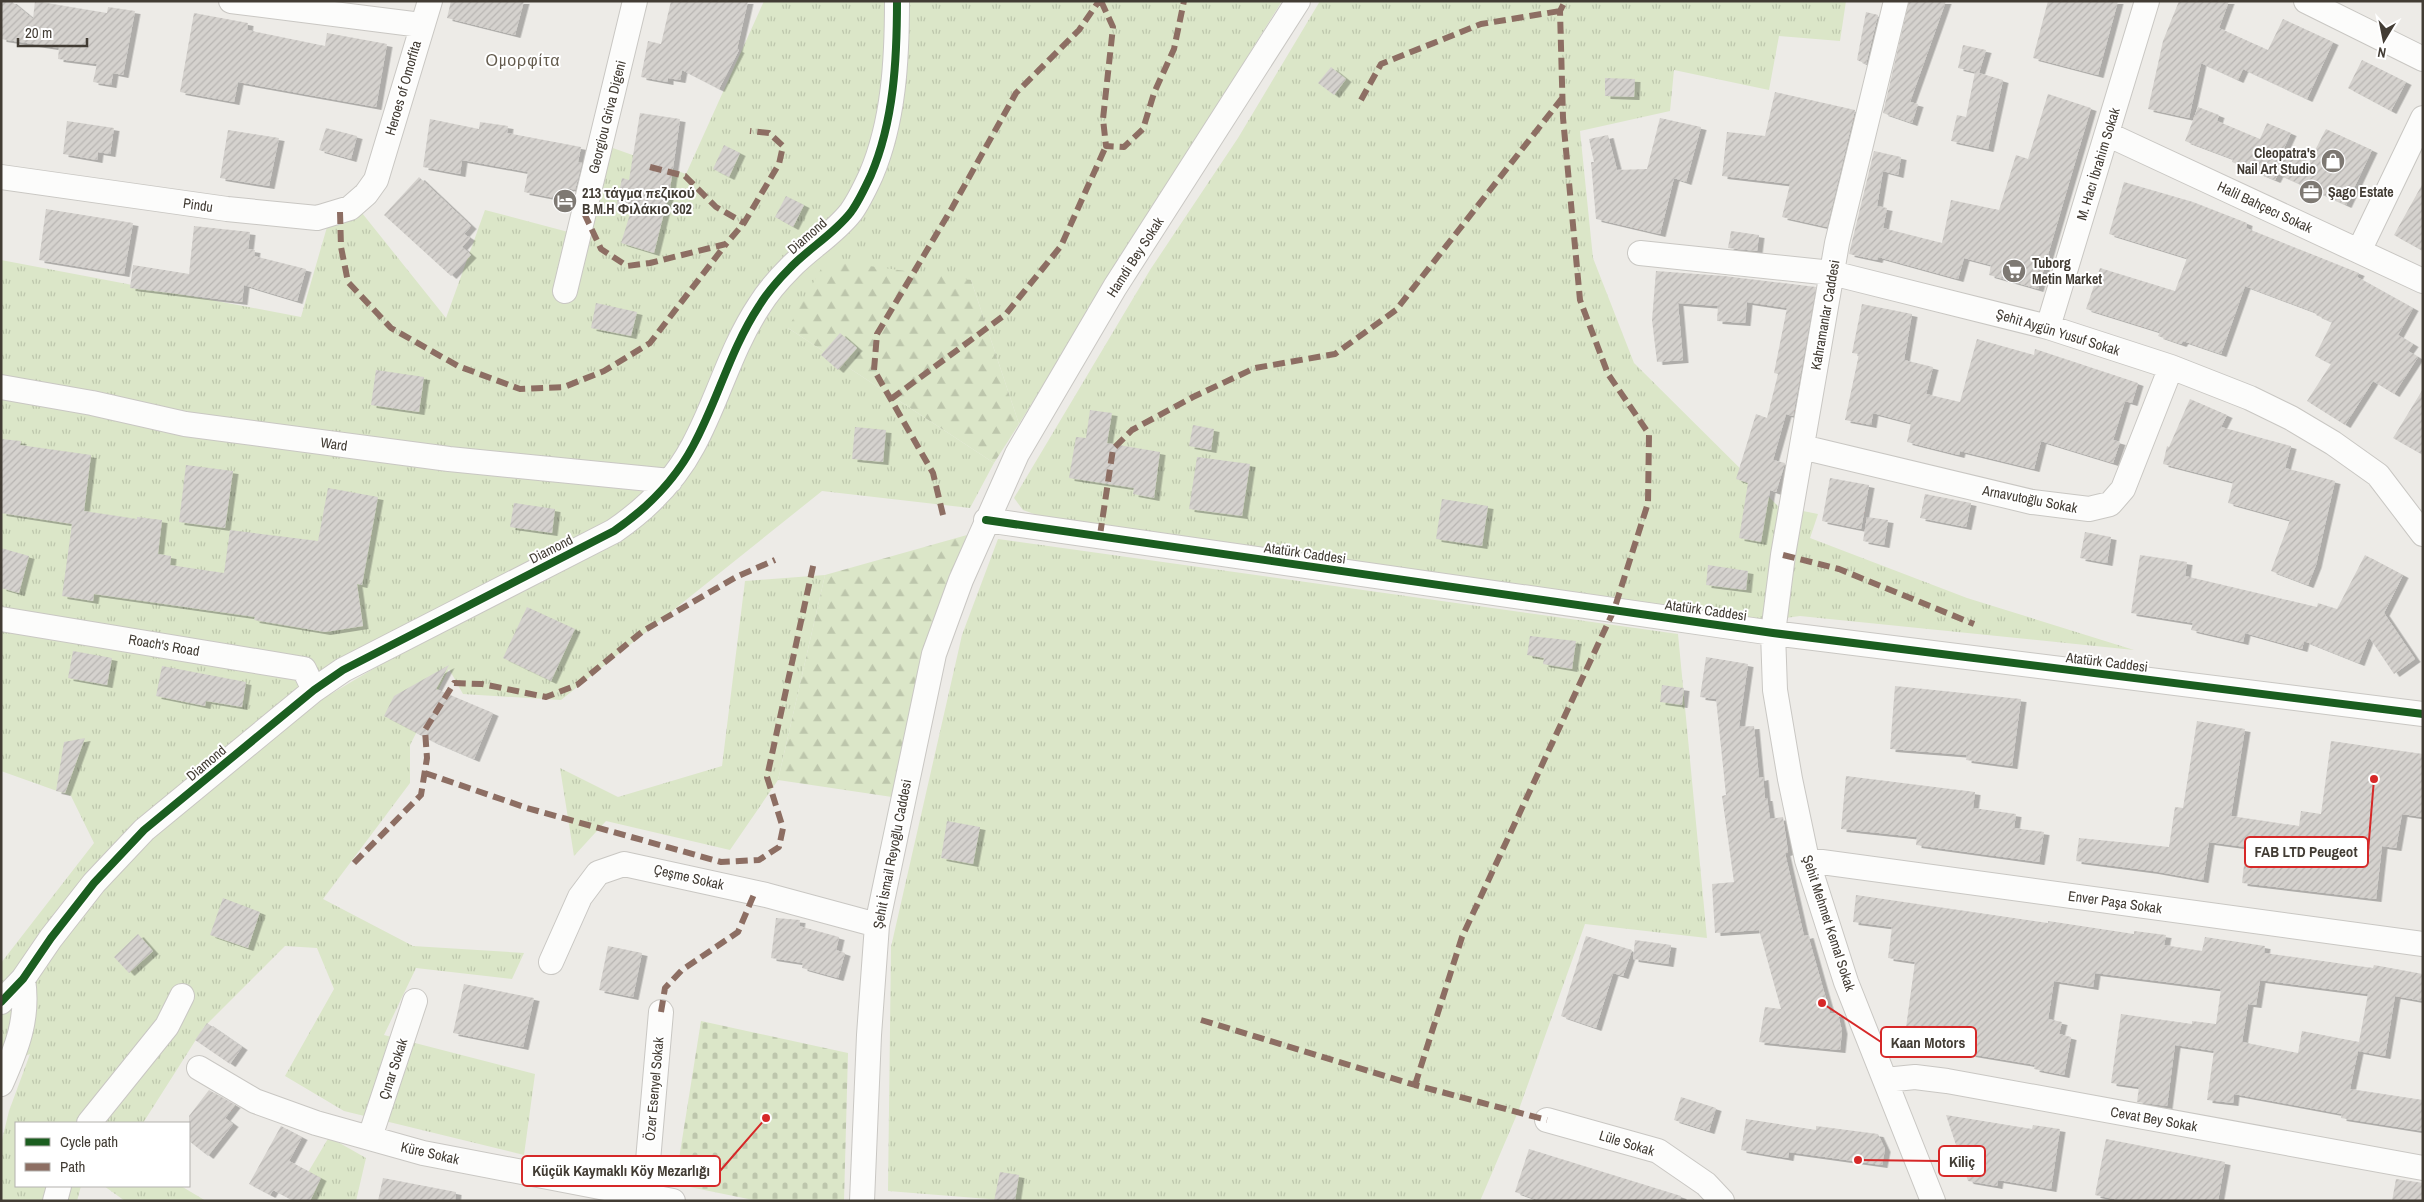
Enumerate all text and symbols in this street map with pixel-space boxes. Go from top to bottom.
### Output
scale bar [18,15,86,47]
north arrow [2359,15,2409,65]
text: 20 m [25,22,52,43]
street label: Heroes of Omorfita [381,38,425,137]
text: N [2376,43,2387,62]
district label: Ομορφίτα [485,49,561,71]
street label: Georgiou Griva Digeni [584,58,630,176]
street label: M. Hacı İbrahim Sokak [2072,105,2124,222]
place label: Cleopatra's Nail Art Studio [2237,144,2316,178]
shop icon: Cleopatra's Nail Art Studio [2320,148,2346,174]
street label: Halil Bahçecı Sokak [2215,177,2316,237]
office icon: Şago Estate [2298,179,2324,205]
place label: Şago Estate [2328,183,2394,201]
place label: 213 τάγμα πεζικού B.M.H Φιλάκιο 302 [582,184,695,218]
hotel icon: 213 τάγμα πεζικού B.M.H Φιλάκιο 302 [552,188,578,214]
street label: Pindu [182,194,214,216]
street label: Hamdi Bey Sokak [1102,213,1168,300]
street label: Diamond [784,214,830,258]
place label: Tuborg Metin Market [2032,254,2102,288]
street label: Kahramanlar Caddesi [1806,258,1844,372]
supermarket icon: Tuborg Metin Market [2001,258,2027,284]
street label: Şehit Aygün Yusuf Sokak [1994,305,2122,359]
street label: Ward [319,433,349,455]
street label: Arnavutoğlu Sokak [1980,481,2079,517]
street label: Diamond [526,530,576,568]
street label: Atatürk Caddesi [1262,538,1347,568]
street label: Atatürk Caddesi [1663,595,1748,625]
street label: Roach's Road [127,630,201,660]
street label: Atatürk Caddesi [2064,648,2149,676]
street label: Diamond [182,741,230,785]
street label: Şehit İsmail Reyoğlu Caddesi [869,778,915,930]
callout: FAB LTD Peugeot [2245,837,2368,867]
text: FAB LTD Peugeot [2255,841,2357,862]
street label: Şehit Mehmet Kemal Sokak [1798,853,1860,994]
street label: Çeşme Sokak [652,860,726,894]
street label: Enver Paşa Sokak [2067,887,2163,918]
callout: Kaan Motors [1881,1027,1976,1057]
text: Kaan Motors [1891,1032,1965,1053]
street label: Çınar Sokak [375,1036,411,1102]
street label: Özer Esenyel Sokak [641,1036,668,1142]
street label: Cevat Bey Sokak [2109,1102,2199,1136]
legend [15,1122,190,1187]
street label: Lüle Sokak [1597,1126,1657,1160]
text: Cycle path [60,1131,118,1152]
street label: Küre Sokak [399,1138,461,1169]
callout: Kiliç [1939,1146,1985,1176]
text: Kiliç [1949,1151,1975,1172]
text: Path [60,1156,85,1177]
callout: Küçük Kaymaklı Köy Mezarlığı [522,1156,720,1186]
text: Küçük Kaymaklı Köy Mezarlığı [532,1160,710,1181]

